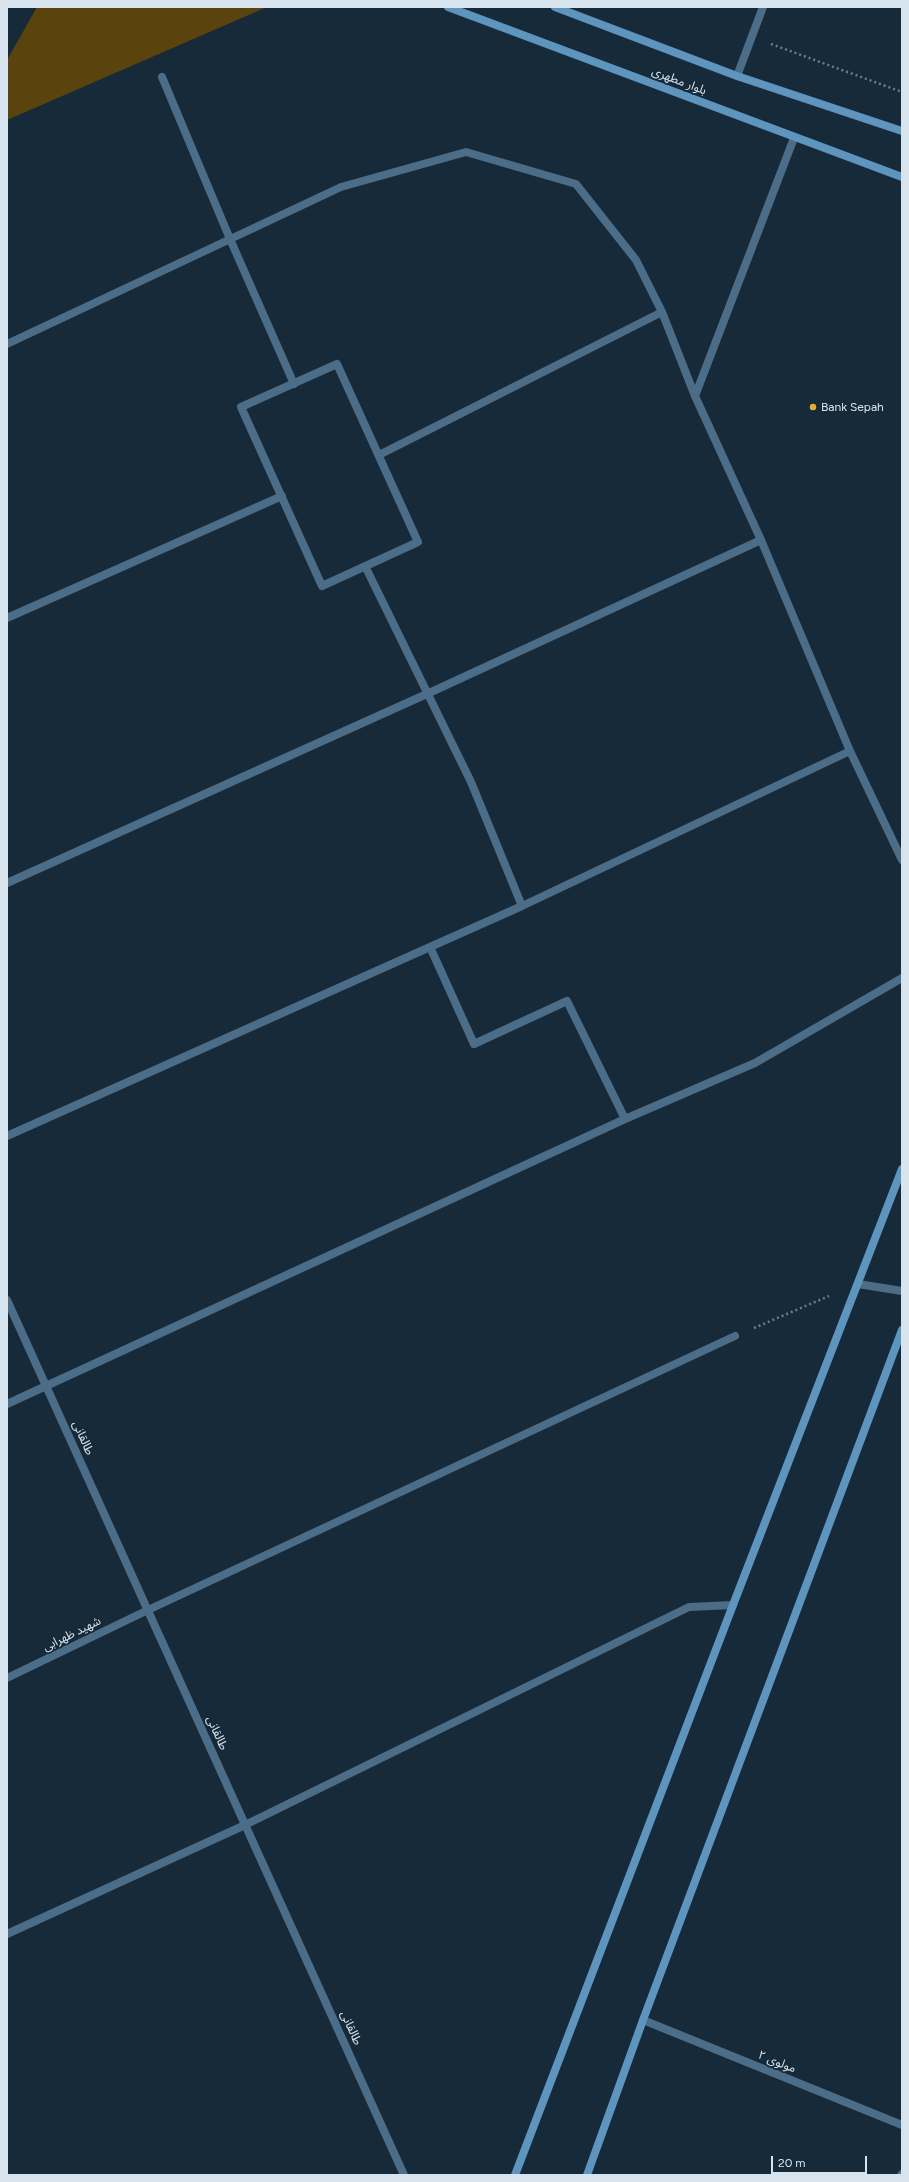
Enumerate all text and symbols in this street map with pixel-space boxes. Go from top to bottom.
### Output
street label: بلوار مطهری [650,64,708,98]
place label: Bank Sepah [821,400,884,414]
marker: Bank Sepah [808,402,818,412]
street label: طالقانی [69,1419,97,1457]
street label: شهید ظهرابی [41,1614,103,1654]
street label: طالقانی [203,1714,231,1752]
street label: طالقانی [337,2009,365,2047]
street label: مولوی ۲ [756,2048,798,2076]
scale bar [773,2148,869,2174]
text: 20 m [778,2156,806,2170]

